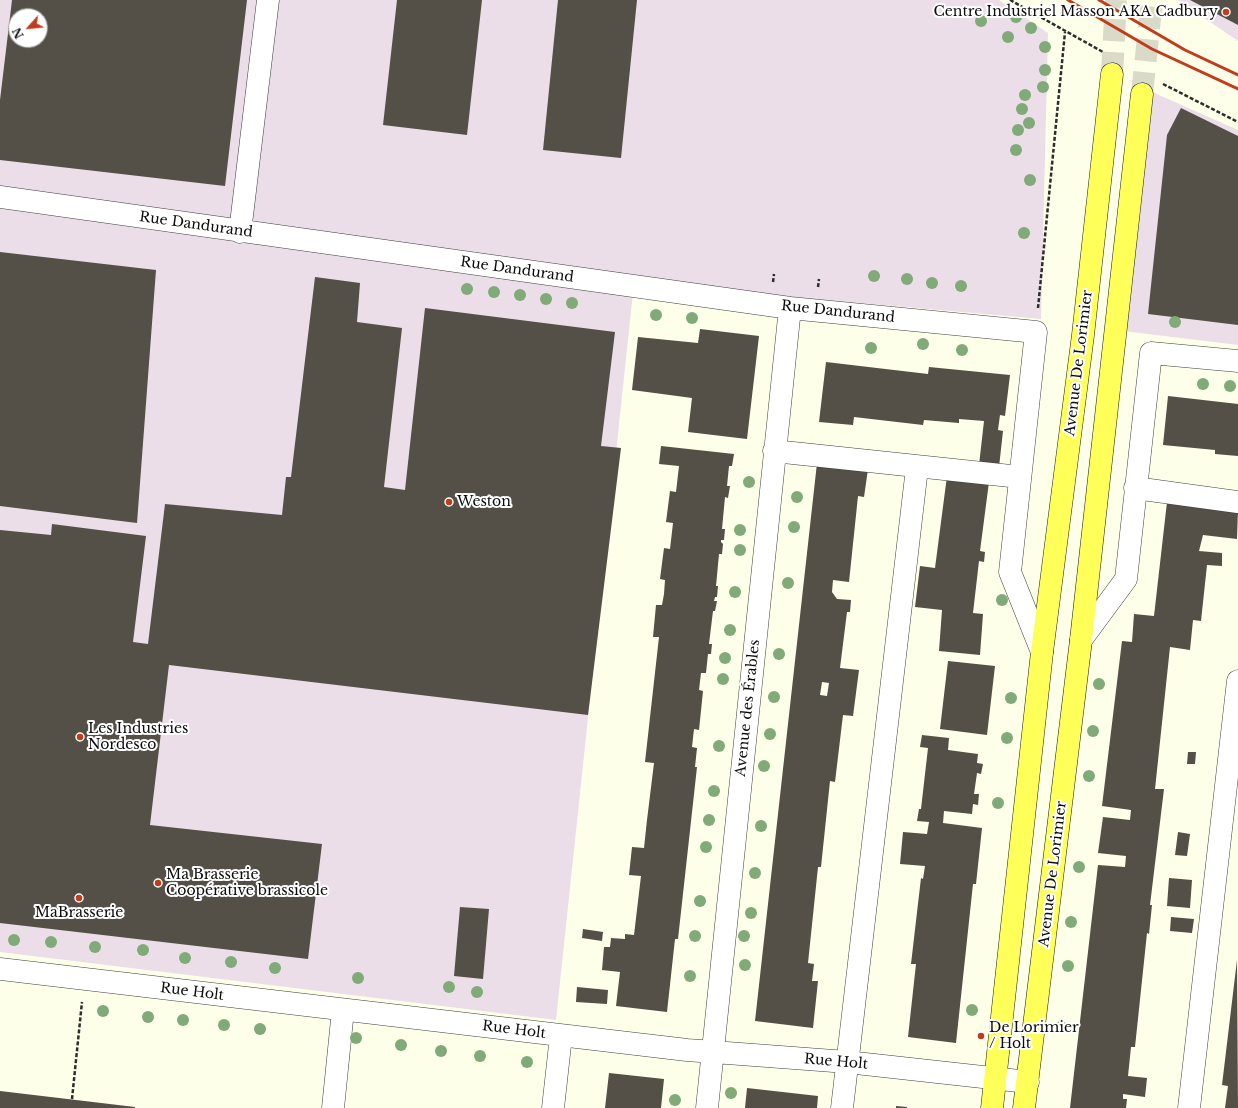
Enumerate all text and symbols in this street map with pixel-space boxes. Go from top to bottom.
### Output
place label: Centre Industriel Masson AKA Cadbury [934,4,1218,20]
marker: Centre Industriel Masson AKA Cadbury [1221,7,1231,17]
north arrow [8,8,48,48]
text: N [10,25,27,41]
street label: Rue Dandurand [138,209,254,241]
street label: Rue Dandurand [459,254,575,286]
street label: Avenue De Lorimier [1062,289,1096,437]
street label: Rue Dandurand [780,298,896,326]
place label: Weston [457,494,511,510]
marker: Weston [444,497,454,507]
street label: Avenue des Érables [732,639,764,777]
place label: Les Industries Nordesco [88,721,188,754]
marker: Les Industries Nordesco [75,732,85,742]
street label: Avenue De Lorimier [1036,800,1070,948]
place label: Ma Brasserie Coopérative brassicole [166,867,328,900]
marker: Ma Brasserie Coopérative brassicole [153,878,163,888]
marker: MaBrasserie [74,893,84,903]
place label: MaBrasserie [35,905,123,921]
street label: Rue Holt [159,980,225,1004]
street label: Rue Holt [481,1018,547,1042]
place label: De Lorimier / Holt [989,1020,1079,1052]
marker: De Lorimier / Holt [976,1031,986,1041]
street label: Rue Holt [803,1051,869,1073]

